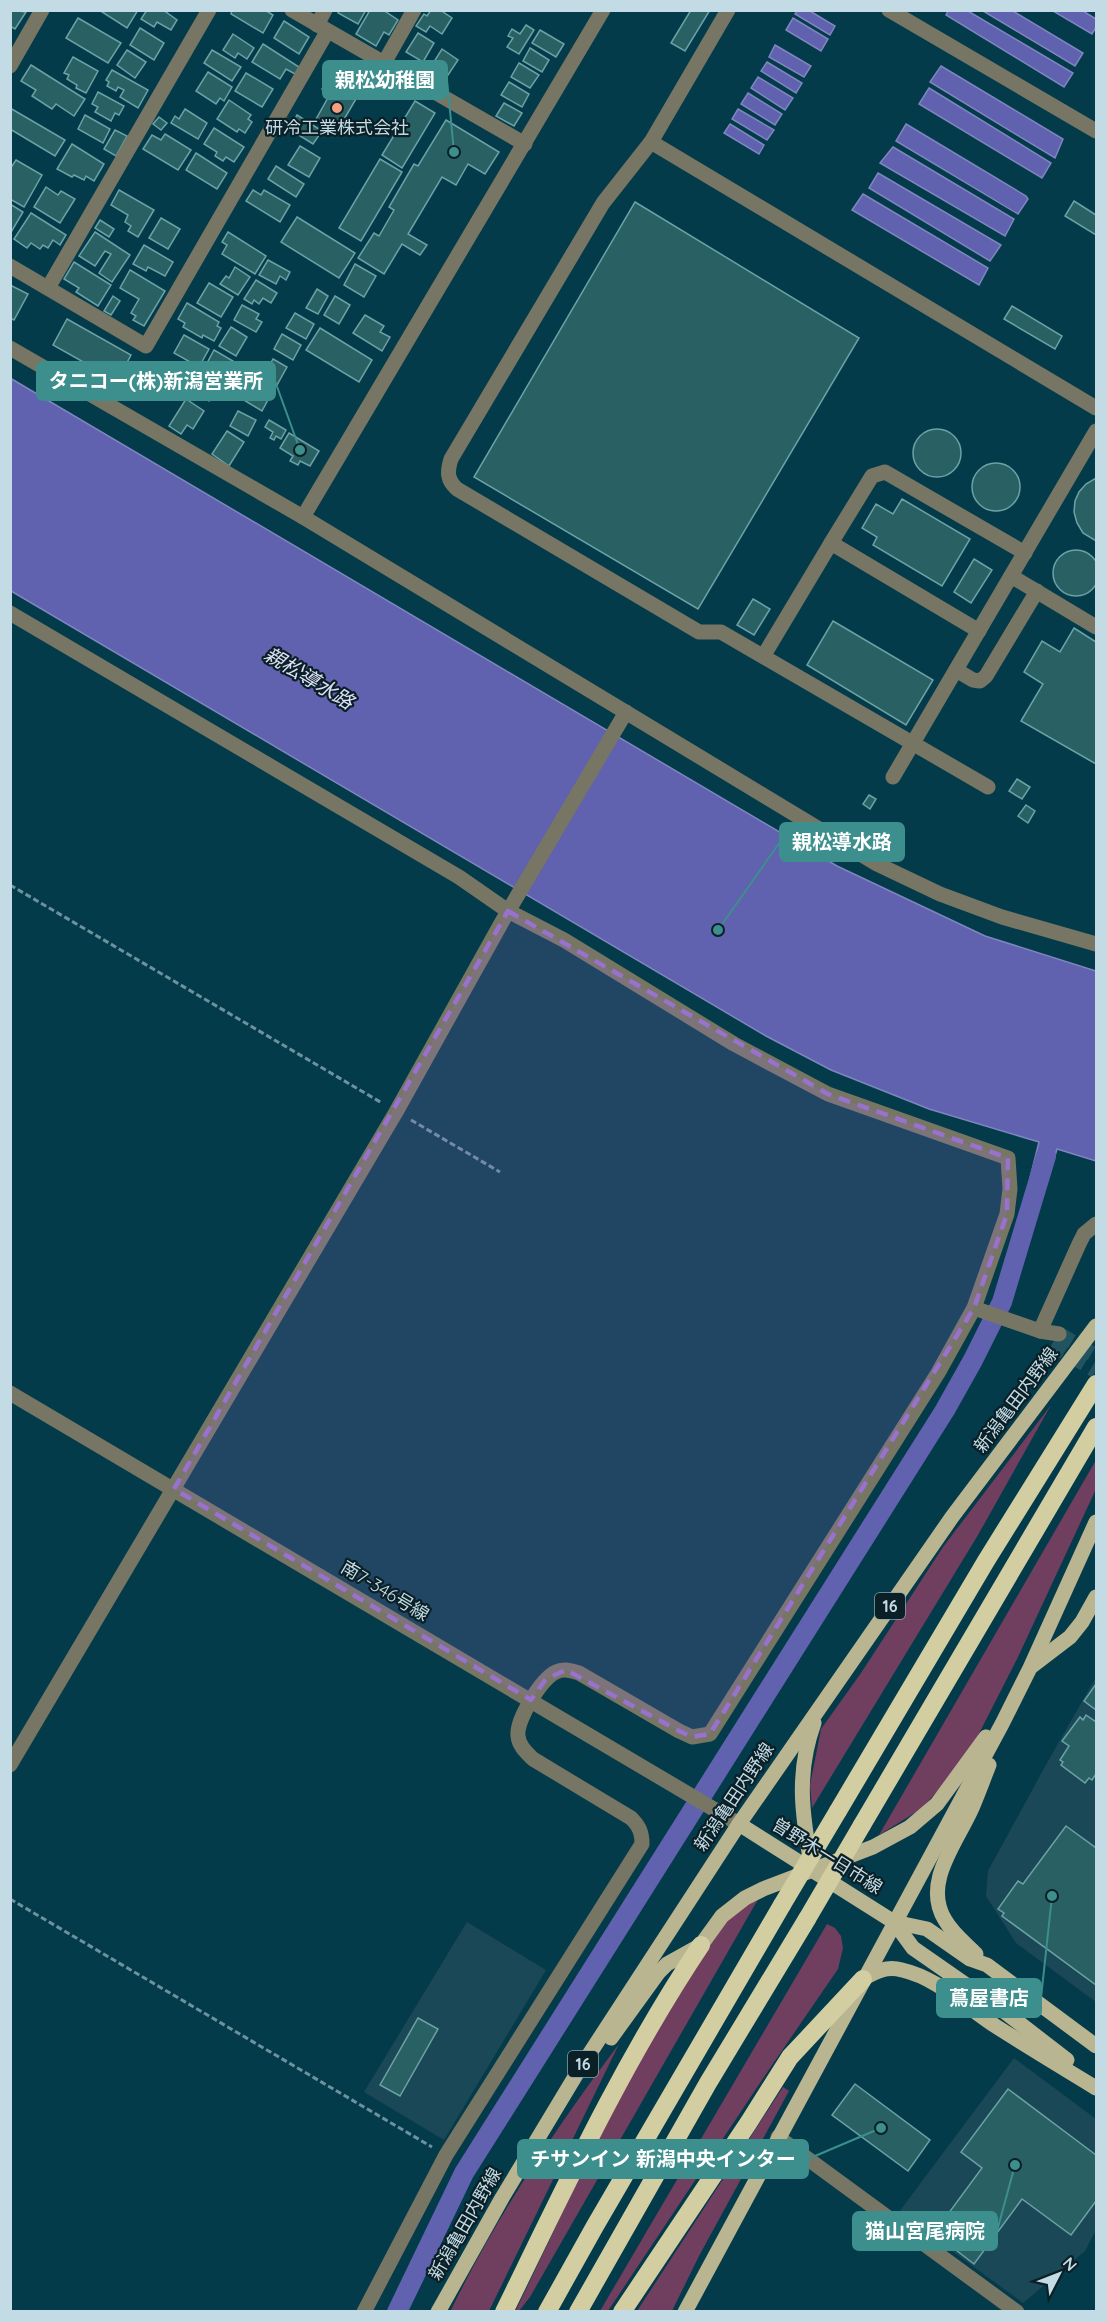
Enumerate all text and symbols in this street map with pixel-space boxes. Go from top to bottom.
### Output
callout: 親松幼稚園 [323,61,447,99]
text: 親松幼稚園 [335,67,435,92]
marker: 研冷工業株式会社 [330,101,344,115]
place label: 研冷工業株式会社 [265,116,409,139]
callout: タニコー(株)新潟営業所 [37,362,275,400]
text: タニコー(株)新潟営業所 [49,368,263,393]
water label: 親松導水路 [260,641,360,715]
callout: 親松導水路 [780,823,904,861]
text: 親松導水路 [792,829,892,854]
street label: 新潟亀田内野線 [969,1342,1063,1457]
street label: 南7-346号線 [337,1555,434,1626]
road number: 16 [875,1593,905,1619]
street label: 新潟亀田内野線 [689,1738,778,1855]
street label: 曽野木一日市線 [768,1812,887,1899]
callout: 蔦屋書店 [937,1979,1041,2017]
text: 蔦屋書店 [949,1985,1029,2010]
road number: 16 [568,2051,598,2077]
callout: チサンイン 新潟中央インター [518,2140,808,2178]
text: チサンイン 新潟中央インター [530,2146,796,2171]
street label: 新潟亀田内野線 [423,2163,506,2284]
callout: 猫山宮尾病院 [853,2212,997,2250]
text: 猫山宮尾病院 [865,2218,985,2243]
north arrow [1029,2244,1089,2304]
text: N [1059,2253,1082,2275]

